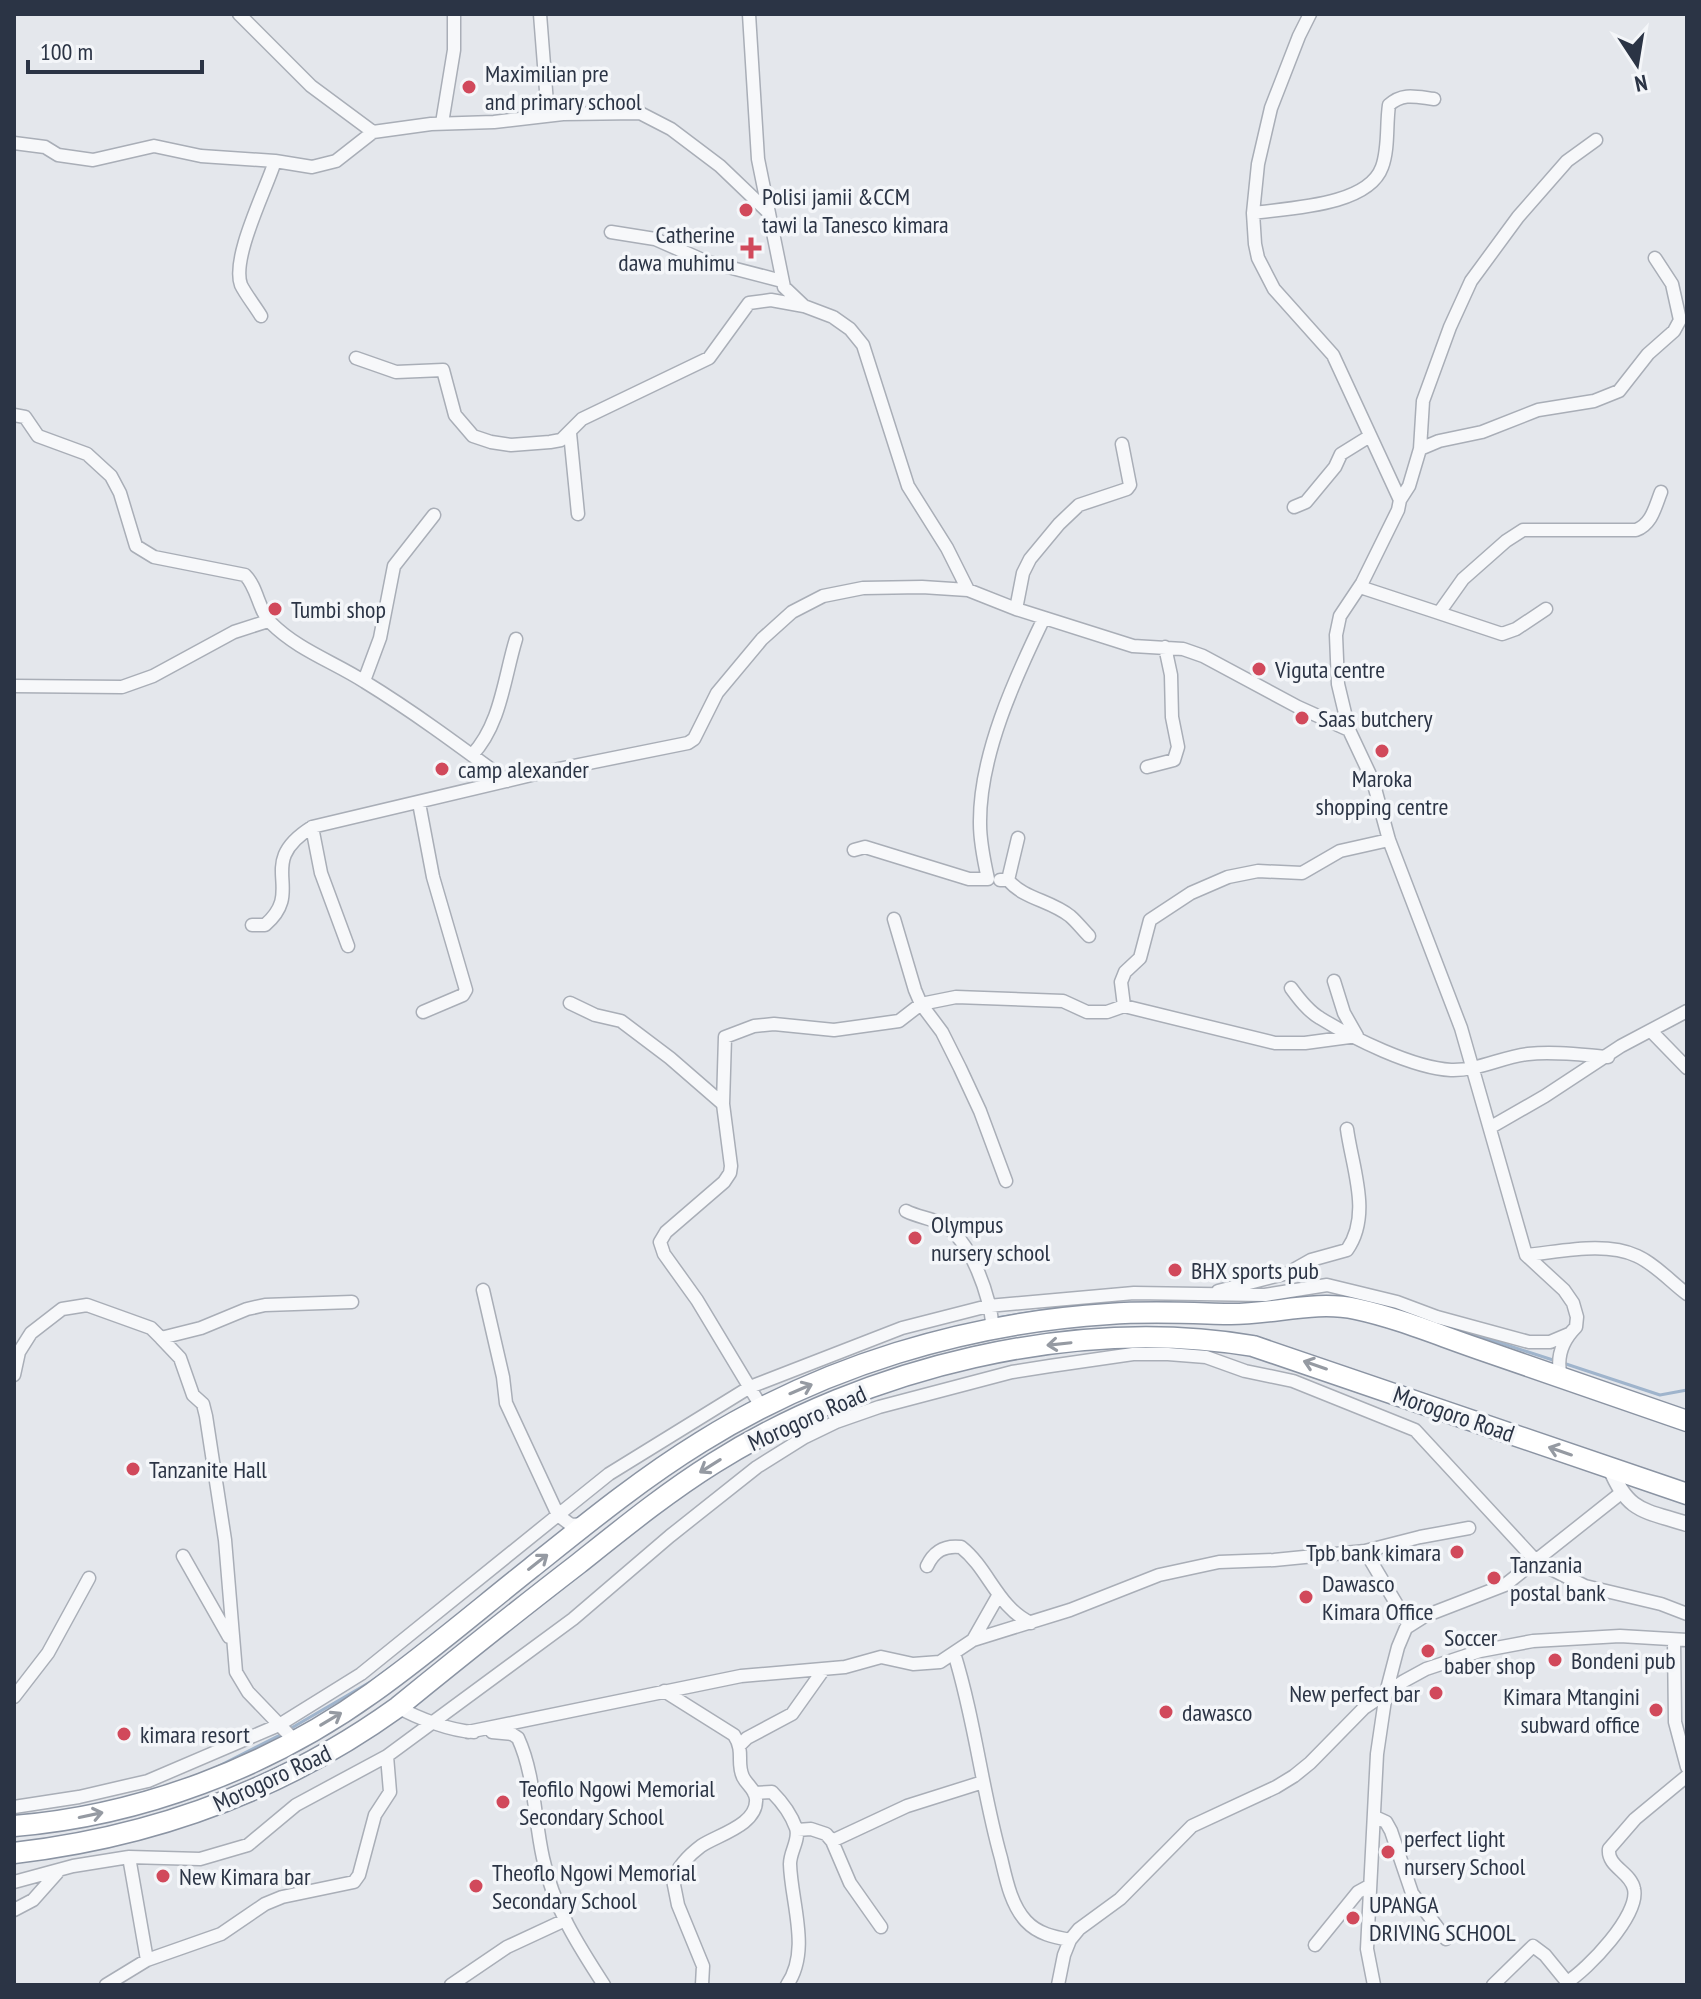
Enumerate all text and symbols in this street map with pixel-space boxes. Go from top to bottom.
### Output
scale bar [28,24,202,74]
north arrow [1597,24,1677,104]
text: 100 m [40,36,93,67]
place label: Maximilian pre and primary school [485,58,642,117]
text: N [1632,69,1650,98]
marker: Maximilian pre and primary school [460,78,478,96]
place label: Polisi jamii &CCM tawi la Tanesco kimara [762,181,949,240]
marker: Polisi jamii &CCM tawi la Tanesco kimara [737,201,755,219]
place label: Catherine dawa muhimu [618,219,735,278]
marker: Catherine dawa muhimu [742,239,760,257]
place label: Tumbi shop [291,594,386,625]
marker: Tumbi shop [266,600,284,618]
place label: Viguta centre [1274,654,1385,685]
marker: Viguta centre [1250,660,1268,678]
place label: Saas butchery [1318,703,1433,734]
marker: Saas butchery [1293,709,1311,727]
marker: Maroka shopping centre [1373,742,1391,760]
place label: camp alexander [458,754,589,785]
marker: camp alexander [433,760,451,778]
place label: Maroka shopping centre [1316,763,1448,822]
place label: Olympus nursery school [931,1209,1050,1268]
marker: Olympus nursery school [906,1229,924,1247]
place label: BHX sports pub [1191,1255,1319,1286]
marker: BHX sports pub [1166,1261,1184,1279]
one-way arrow [1046,1336,1073,1351]
one-way arrow [1303,1357,1328,1372]
street label: Morogoro Road [743,1378,871,1458]
street label: Morogoro Road [1389,1379,1519,1449]
one-way arrow [789,1380,813,1395]
one-way arrow [1548,1442,1573,1457]
place label: Tanzanite Hall [149,1454,267,1485]
one-way arrow [699,1458,722,1474]
marker: Tanzanite Hall [124,1460,142,1478]
place label: Tpb bank kimara [1306,1537,1441,1568]
marker: Tpb bank kimara [1448,1543,1466,1561]
place label: Tanzania postal bank [1510,1549,1606,1608]
one-way arrow [527,1553,548,1571]
place label: Dawasco Kimara Office [1322,1568,1433,1627]
marker: Tanzania postal bank [1485,1569,1503,1587]
marker: Dawasco Kimara Office [1297,1588,1315,1606]
place label: Soccer baber shop [1444,1622,1536,1681]
marker: Soccer baber shop [1419,1642,1437,1660]
place label: Bondeni pub [1571,1645,1676,1676]
marker: Bondeni pub [1546,1651,1564,1669]
place label: New perfect bar [1289,1678,1420,1709]
place label: Kimara Mtangini subward office [1503,1681,1640,1740]
marker: New perfect bar [1427,1684,1445,1702]
place label: dawasco [1182,1697,1252,1728]
marker: Kimara Mtangini subward office [1647,1701,1665,1719]
marker: dawasco [1157,1703,1175,1721]
one-way arrow [319,1711,342,1727]
place label: kimara resort [140,1719,250,1750]
marker: kimara resort [115,1725,133,1743]
street label: Morogoro Road [208,1737,336,1819]
place label: Teofilo Ngowi Memorial Secondary School [519,1773,715,1832]
marker: Teofilo Ngowi Memorial Secondary School [494,1793,512,1811]
one-way arrow [78,1806,103,1821]
place label: perfect light nursery School [1404,1823,1526,1882]
marker: perfect light nursery School [1379,1843,1397,1861]
place label: Theoflo Ngowi Memorial Secondary School [492,1857,697,1916]
place label: New Kimara bar [179,1861,311,1892]
marker: New Kimara bar [154,1867,172,1885]
marker: Theoflo Ngowi Memorial Secondary School [467,1877,485,1895]
place label: UPANGA DRIVING SCHOOL [1369,1889,1516,1948]
marker: UPANGA DRIVING SCHOOL [1344,1909,1362,1927]

